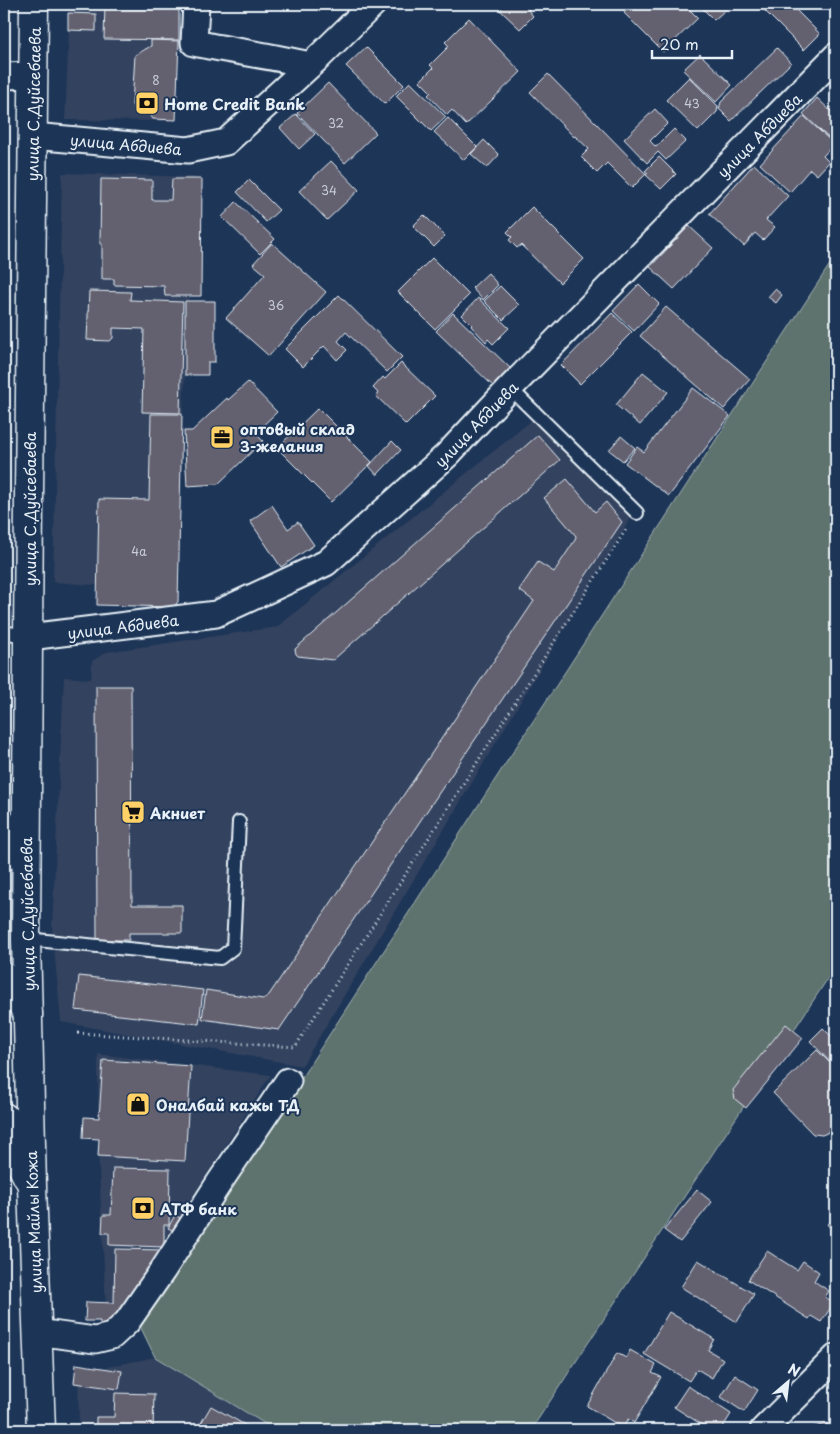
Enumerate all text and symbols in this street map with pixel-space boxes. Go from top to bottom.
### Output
street label: улица С.Дуйсебаева [20,26,46,181]
scale bar [652,28,732,60]
text: 20 m [660,32,699,55]
house number: 8 [152,71,160,89]
street label: улица Абдиева [711,87,807,183]
bank icon: Home Credit Bank [134,90,160,116]
place label: Home Credit Bank [164,92,305,115]
house number: 43 [684,94,700,112]
house number: 32 [328,114,344,132]
street label: улица Абдиева [69,128,183,160]
house number: 34 [321,181,337,199]
house number: 36 [268,296,284,314]
street label: улица Абдиева [429,375,524,472]
place label: оптовый склад 3-желания [240,417,355,457]
office icon: оптовый склад 3-желания [209,424,235,450]
street label: улица С.Дуйсебаева [18,431,41,586]
house number: 4а [131,542,147,560]
street label: улица Абдиева [66,608,181,644]
supermarket icon: Акниет [120,799,146,825]
place label: Акниет [149,801,205,824]
street label: улица С.Дуйсебаева [14,836,40,991]
shop icon: Оналбай кажы ТД [125,1091,151,1117]
place label: Оналбай кажы ТД [156,1093,299,1116]
street label: улица Майлы Кожа [19,1150,47,1294]
bank icon: АТФ банк [130,1195,156,1221]
place label: АТФ банк [160,1197,237,1220]
north arrow [762,1356,812,1406]
text: N [785,1358,804,1382]

